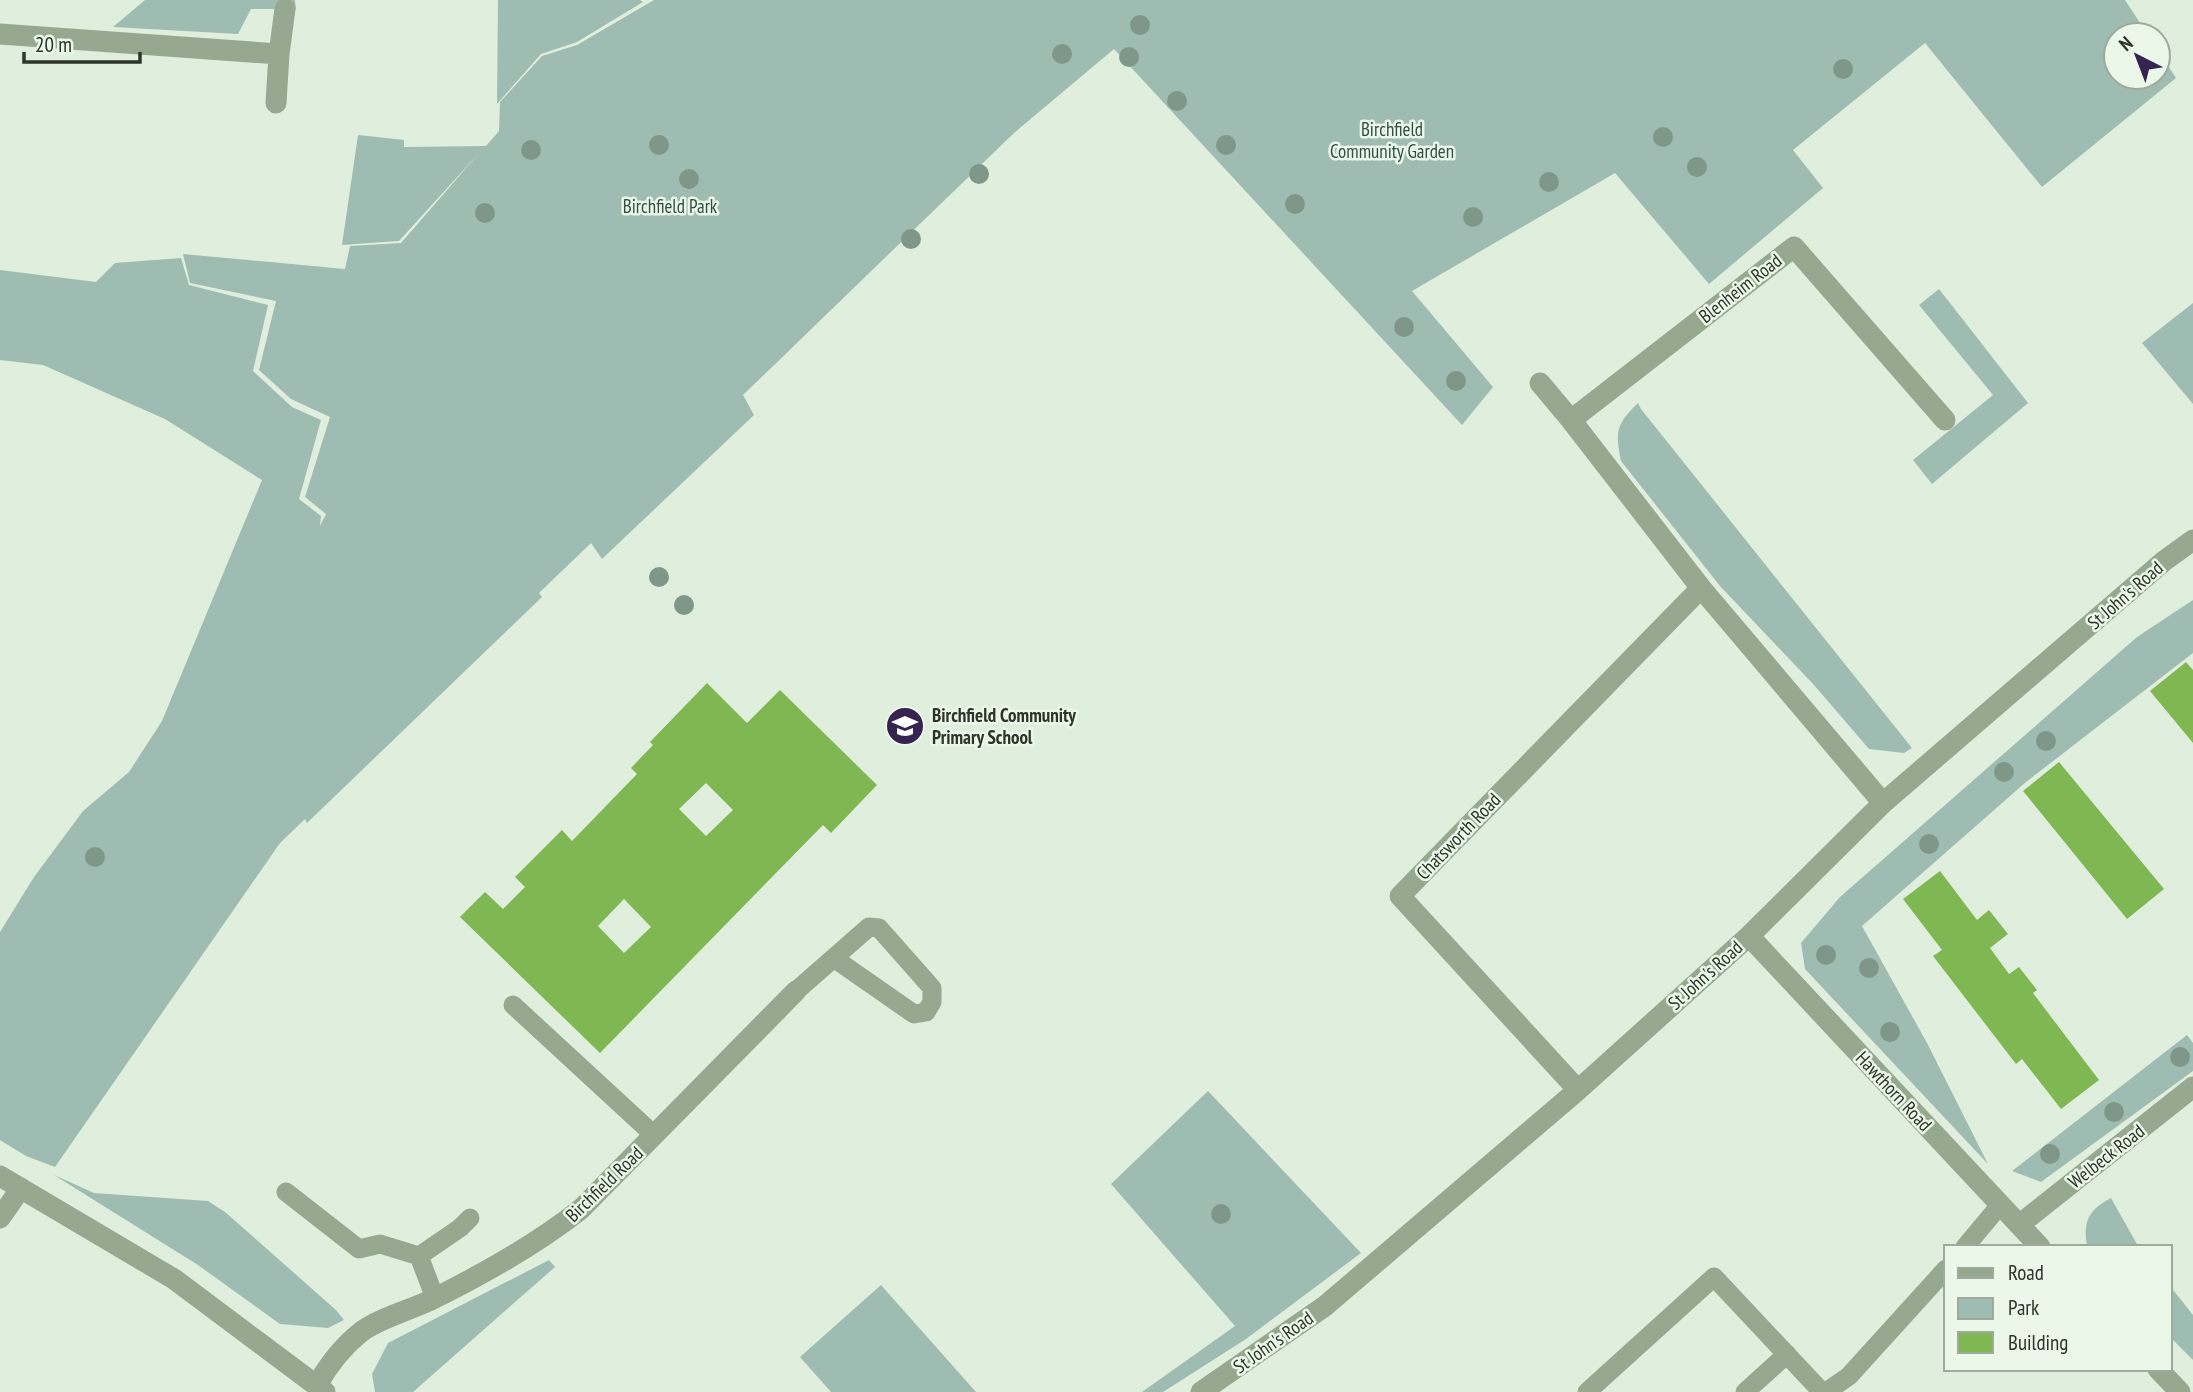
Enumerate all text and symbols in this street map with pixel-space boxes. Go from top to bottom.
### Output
scale bar [24,21,140,65]
north arrow [2102,21,2172,91]
text: 20 m [35,31,72,58]
text: N [2114,31,2137,56]
park label: Birchfield Community Garden [1330,117,1454,163]
park label: Birchfield Park [623,194,718,218]
street label: Blenheim Road [1694,248,1786,328]
street label: St John's Road [2082,556,2168,634]
place label: Birchfield Community Primary School [932,703,1076,749]
school or university icon: Birchfield Community Primary School [884,705,926,747]
street label: Chatsworth Road [1411,788,1505,884]
street label: St John's Road [1663,935,1747,1015]
street label: Hawthorn Road [1851,1046,1937,1136]
street label: Welbeck Road [2063,1119,2149,1193]
street label: Birchfield Road [560,1141,648,1227]
legend [1944,1245,2172,1371]
text: Road [2008,1259,2044,1286]
text: Park [2008,1294,2039,1321]
street label: St John's Road [1228,1306,1318,1378]
text: Building [2008,1329,2068,1356]

